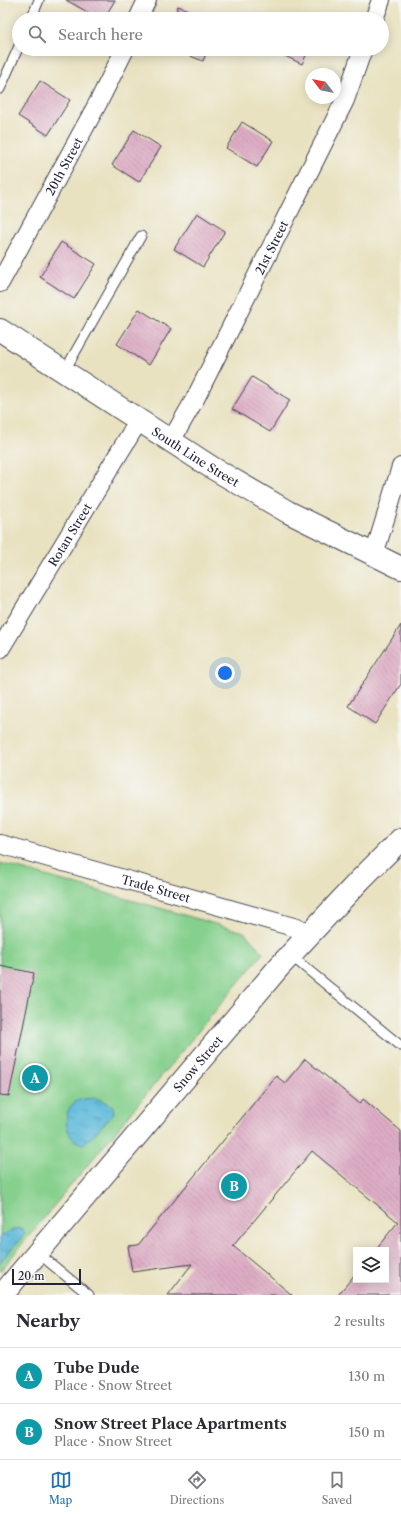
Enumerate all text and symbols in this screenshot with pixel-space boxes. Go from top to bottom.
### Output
search box [12,12,389,56]
icon: search [26,23,48,45]
text: Search here [58,25,143,44]
north arrow [305,68,341,104]
street label: 20th Street [42,134,86,198]
street label: 21st Street [251,217,291,277]
street label: South Line Street [149,423,243,490]
street label: Rotan Street [45,499,95,569]
your location [215,663,235,683]
street label: Trade Street [120,871,193,905]
street label: Snow Street [170,1032,226,1095]
pin: A [22,1063,48,1093]
pin: B [221,1171,247,1201]
map controls [353,1247,389,1283]
button: layers [353,1247,389,1283]
scale bar [12,1267,81,1286]
text: 20 m [18,1269,44,1283]
text: Nearby [16,1311,80,1331]
text: 2 results [334,1313,385,1329]
text: Tube Dude [54,1358,140,1377]
text: A [24,1368,34,1384]
text: 130 m [349,1368,385,1384]
text: Place · Snow Street [54,1377,172,1393]
text: Snow Street Place Apartments [54,1414,287,1433]
text: B [24,1424,34,1440]
text: 150 m [349,1424,385,1440]
text: Place · Snow Street [54,1433,172,1449]
tab: Map [49,1469,72,1507]
tab: Directions [170,1469,224,1507]
tab: Saved [322,1469,352,1507]

